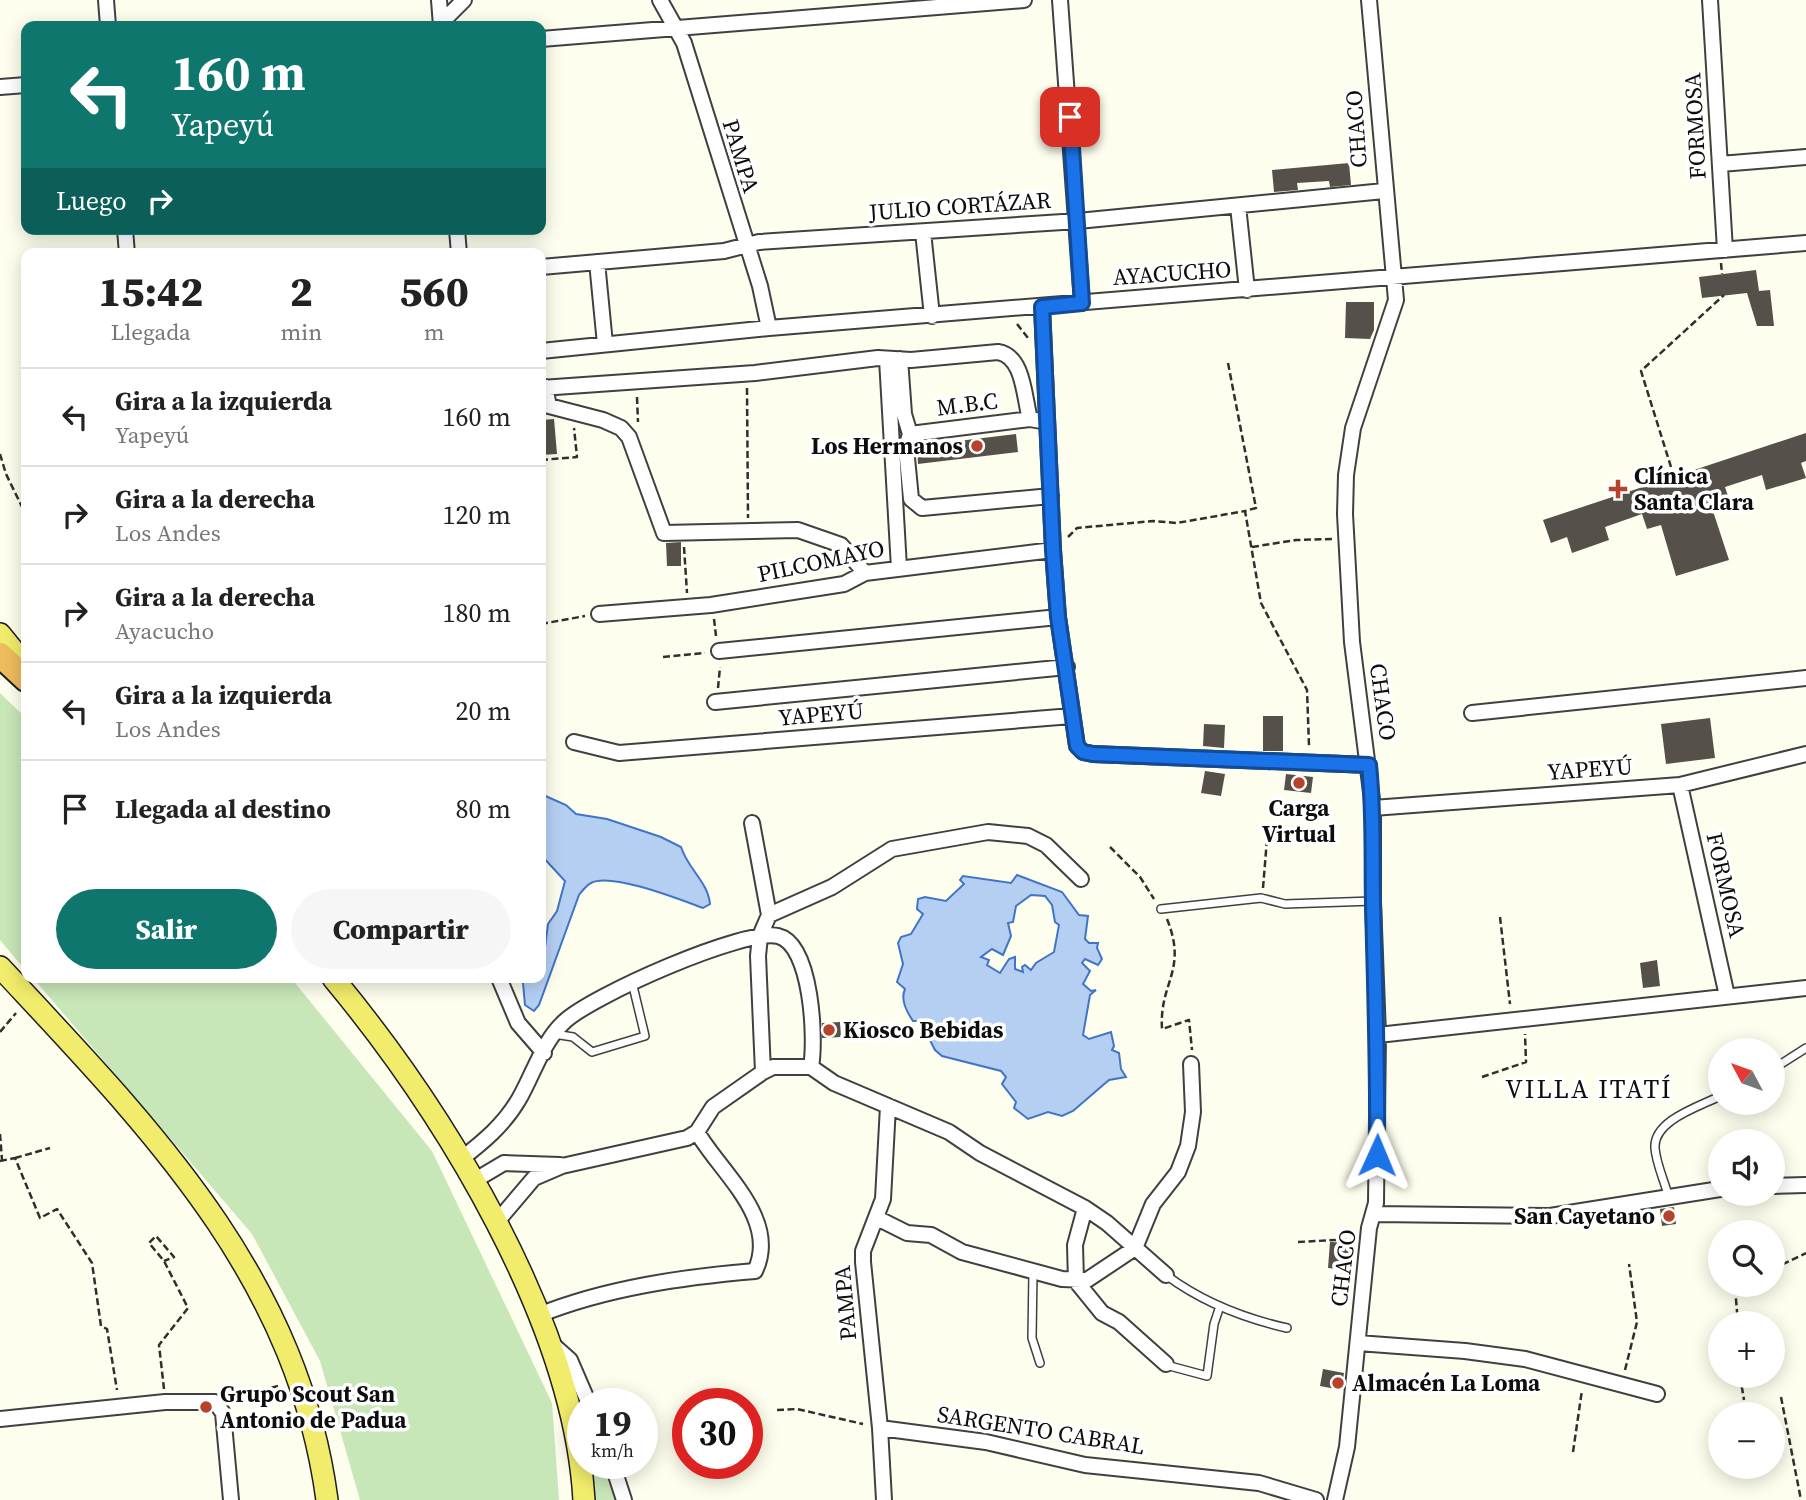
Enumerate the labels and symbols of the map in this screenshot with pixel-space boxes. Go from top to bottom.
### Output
street label: FORMOSA [1676,71,1714,180]
pin [1040,87,1100,147]
street label: CHACO [1337,89,1375,169]
street label: PAMPA [715,115,768,197]
street label: JULIO CORTÁZAR [867,184,1052,228]
street label: AYACUCHO [1112,253,1232,293]
street label: M.B.C [935,384,999,424]
place label: Los Hermanos [811,430,963,462]
marker: Los Hermanos [969,438,985,454]
place label: Clínica Santa Clara [1634,460,1755,518]
marker: Clínica Santa Clara [1608,479,1628,499]
street label: PILCOMAYO [755,532,887,590]
street label: CHACO [1362,661,1404,743]
street label: YAPEYÚ [777,694,865,734]
street label: YAPEYÚ [1546,750,1634,788]
marker: Carga Virtual [1291,775,1307,791]
place label: Carga Virtual [1262,792,1336,850]
street label: FORMOSA [1698,829,1754,941]
place label: Kiosco Bebidas [843,1014,1003,1046]
marker: Kiosco Bebidas [821,1022,837,1038]
north arrow [1708,1038,1785,1115]
district label: VILLA ITATÍ [1505,1071,1673,1107]
position arrow [1340,1118,1414,1192]
place label: San Cayetano [1514,1200,1655,1232]
marker: San Cayetano [1661,1208,1677,1224]
street label: CHACO [1322,1227,1364,1309]
street label: PAMPA [826,1263,864,1342]
place label: Almacén La Loma [1352,1367,1541,1399]
marker: Almacén La Loma [1330,1375,1346,1391]
place label: Grupo Scout San Antonio de Padua [220,1378,407,1436]
speed limit sign: 30 [672,1388,763,1479]
street label: SARGENTO CABRAL [935,1398,1147,1462]
marker: Grupo Scout San Antonio de Padua [198,1399,214,1415]

